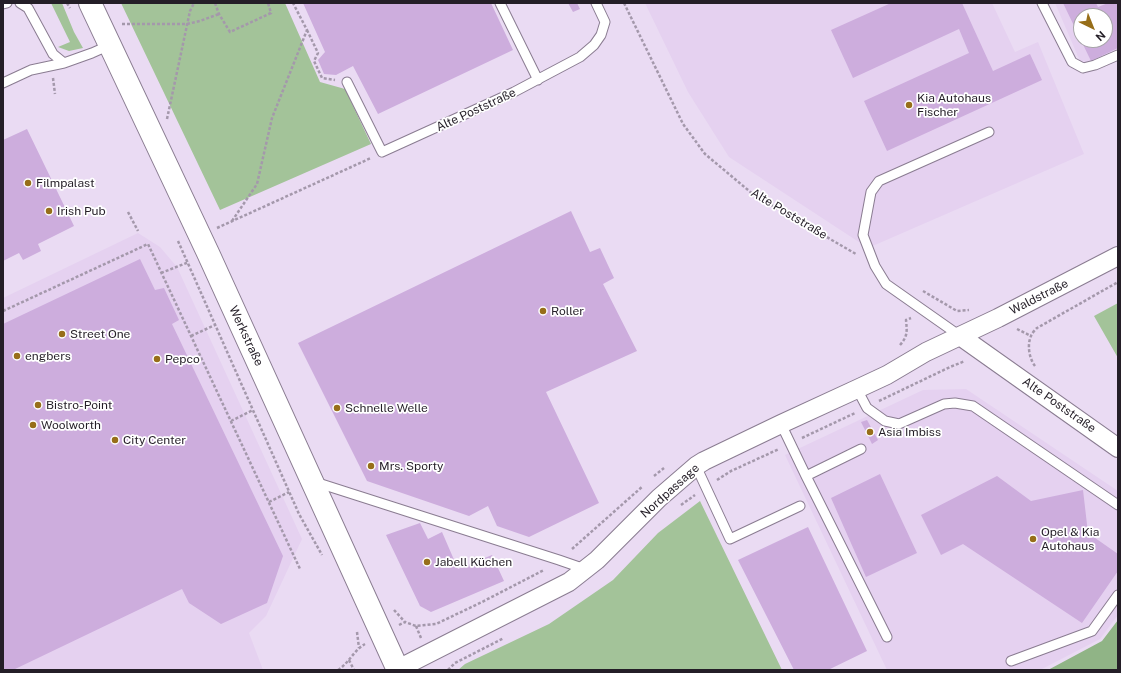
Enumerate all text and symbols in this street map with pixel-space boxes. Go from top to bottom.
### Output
north arrow [1073,8,1113,48]
text: N [1093,29,1108,43]
street label: Alte Poststraße [434,85,518,135]
place label: Kia Autohaus Fischer [917,91,991,119]
marker: Kia Autohaus Fischer [904,100,914,110]
place label: Filmpalast [36,176,95,190]
marker: Filmpalast [23,178,33,188]
street label: Alte Poststraße [748,186,830,242]
place label: Irish Pub [57,204,106,218]
marker: Irish Pub [44,206,54,216]
street label: Waldstraße [1007,276,1071,318]
street label: Werkstraße [226,304,266,368]
place label: Roller [551,304,584,318]
marker: Roller [538,306,548,316]
place label: Street One [70,327,130,341]
marker: Street One [57,329,67,339]
place label: engbers [25,349,71,363]
marker: engbers [12,351,22,361]
place label: Pepco [165,352,200,366]
marker: Pepco [152,354,162,364]
street label: Alte Poststraße [1019,374,1099,436]
place label: Bistro-Point [46,398,112,412]
marker: Bistro-Point [33,400,43,410]
place label: Schnelle Welle [345,401,428,415]
marker: Schnelle Welle [332,403,342,413]
place label: Woolworth [41,418,101,432]
marker: Woolworth [28,420,38,430]
place label: Asia Imbiss [878,425,941,439]
marker: Asia Imbiss [865,427,875,437]
place label: City Center [123,433,186,447]
marker: City Center [110,435,120,445]
place label: Mrs. Sporty [379,459,444,473]
marker: Mrs. Sporty [366,461,376,471]
street label: Nordpassage [638,461,702,521]
place label: Opel & Kia Autohaus [1041,525,1099,553]
marker: Opel & Kia Autohaus [1028,534,1038,544]
place label: Jabell Küchen [435,555,512,569]
marker: Jabell Küchen [422,557,432,567]

